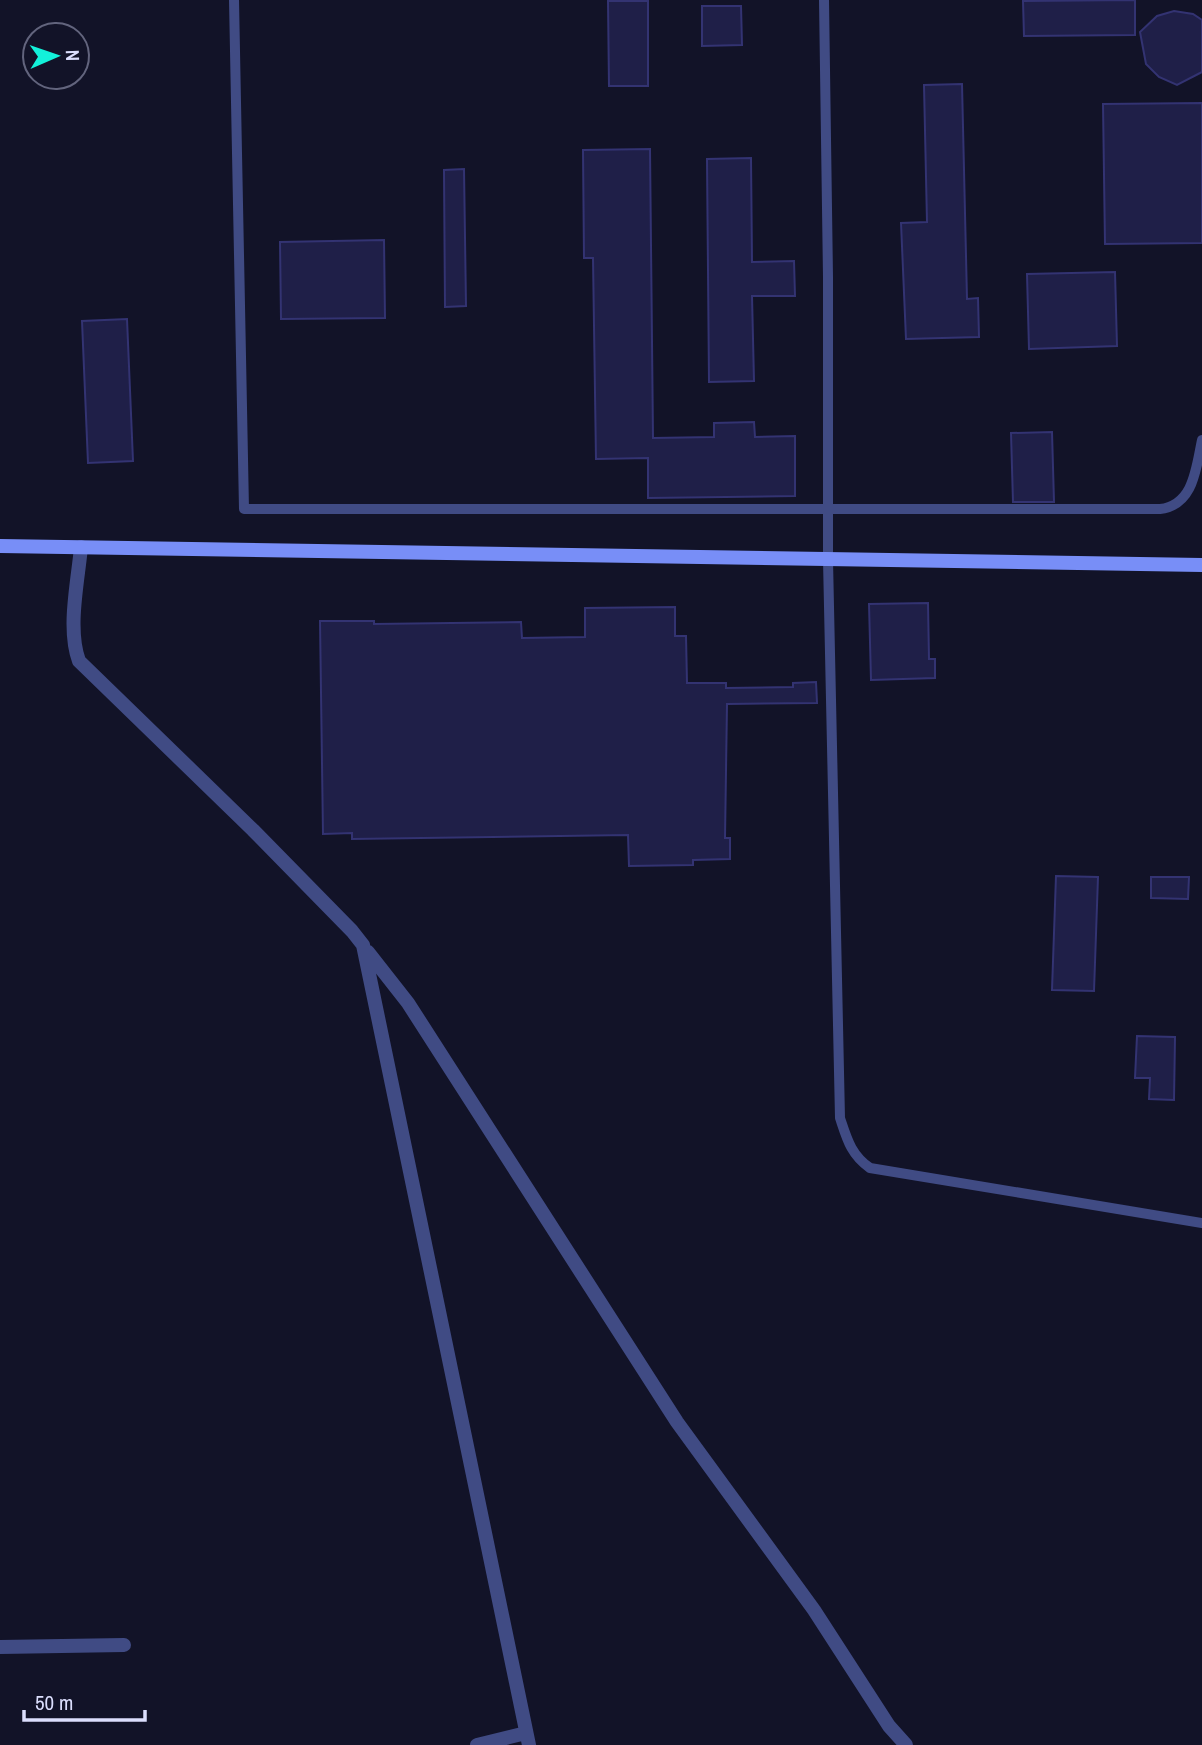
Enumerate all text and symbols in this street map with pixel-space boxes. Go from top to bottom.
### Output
north arrow [21,21,91,91]
text: N [60,49,86,61]
scale bar [24,1678,145,1722]
text: 50 m [35,1688,73,1717]

